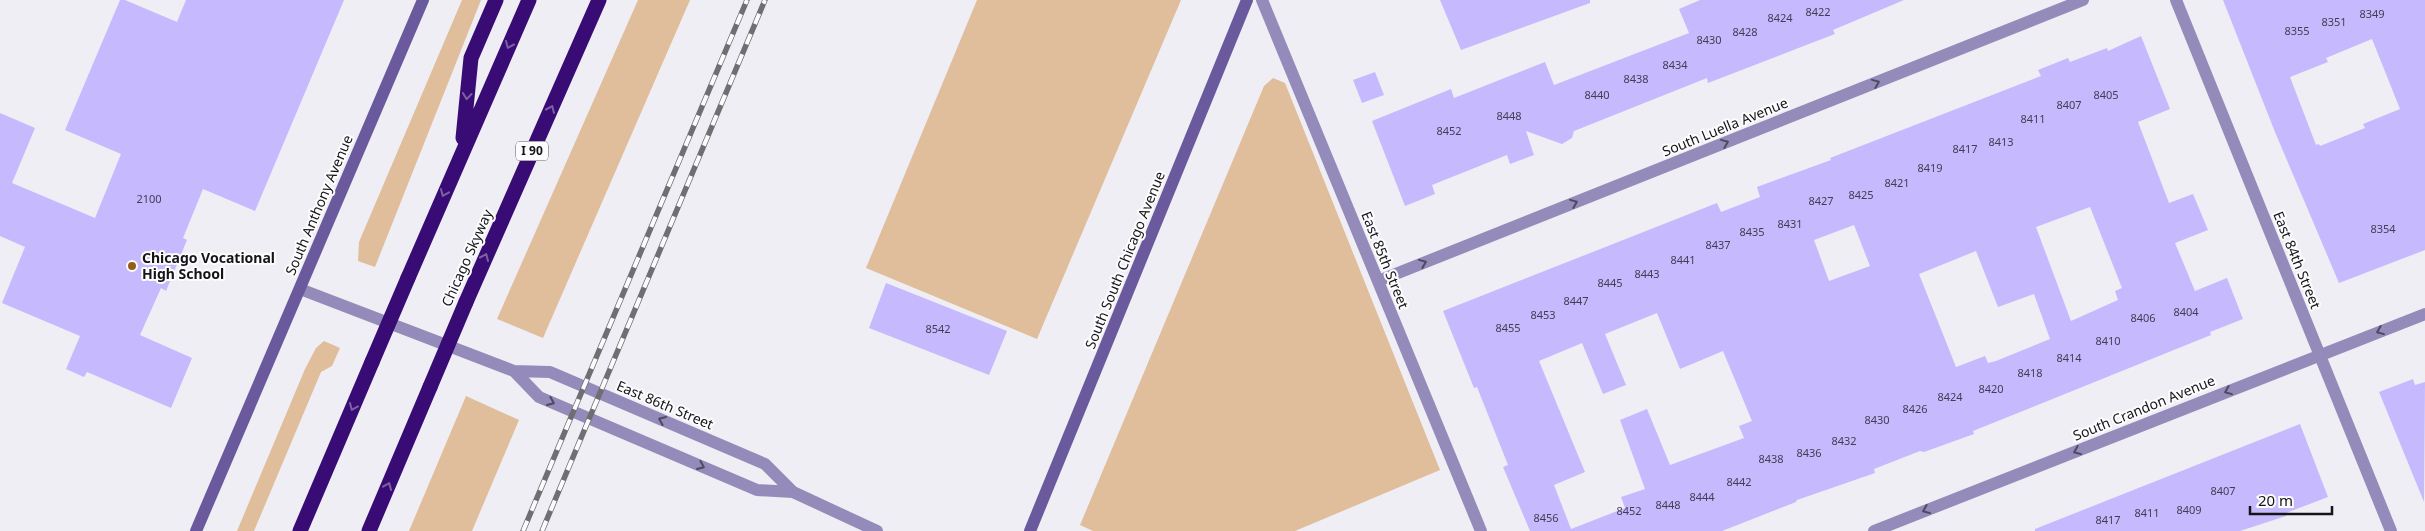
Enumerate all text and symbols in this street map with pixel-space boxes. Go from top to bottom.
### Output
house number: 8422 [1805,4,1831,19]
house number: 8349 [2359,6,2385,21]
house number: 8424 [1767,10,1793,25]
house number: 8351 [2321,14,2347,29]
house number: 8355 [2284,23,2310,38]
house number: 8428 [1732,24,1758,39]
house number: 8430 [1696,32,1722,47]
one-way arrow [505,40,515,49]
house number: 8434 [1662,57,1688,72]
house number: 8438 [1623,71,1649,86]
one-way arrow [1871,78,1880,89]
house number: 8440 [1584,87,1610,102]
house number: 8405 [2093,87,2119,102]
one-way arrow [462,92,473,100]
street label: South Luella Avenue [1659,93,1791,160]
house number: 8407 [2056,97,2082,112]
one-way arrow [544,105,555,114]
house number: 8448 [1496,108,1522,123]
house number: 8411 [2020,111,2046,126]
house number: 8452 [1436,123,1462,138]
street label: South Anthony Avenue [280,132,357,278]
house number: 8413 [1988,134,2014,149]
one-way arrow [1720,139,1729,149]
house number: 8417 [1952,141,1978,156]
road number: I 90 [516,142,548,160]
house number: 8419 [1917,160,1943,175]
street label: South South Chicago Avenue [1080,168,1169,351]
house number: 8421 [1884,175,1910,190]
house number: 8425 [1848,187,1874,202]
one-way arrow [439,188,450,197]
house number: 2100 [136,191,162,206]
house number: 8427 [1808,193,1834,208]
one-way arrow [1569,199,1578,209]
street label: Chicago Skyway [437,205,497,309]
street label: East 85th Street [1357,208,1414,311]
street label: East 84th Street [2269,208,2326,311]
house number: 8431 [1777,216,1803,231]
house number: 8354 [2370,221,2396,236]
house number: 8435 [1739,224,1765,239]
house number: 8437 [1705,237,1731,252]
place label: Chicago Vocational High School [142,248,275,283]
house number: 8441 [1670,252,1696,267]
one-way arrow [479,253,490,262]
one-way arrow [1418,259,1427,269]
marker: Chicago Vocational High School [126,260,138,272]
house number: 8443 [1634,266,1660,281]
house number: 8445 [1597,275,1623,290]
house number: 8447 [1563,293,1589,308]
house number: 8404 [2173,304,2199,319]
house number: 8453 [1530,307,1556,322]
house number: 8406 [2130,310,2156,325]
house number: 8455 [1495,320,1521,335]
house number: 8542 [925,321,951,336]
one-way arrow [2376,325,2385,336]
house number: 8410 [2095,333,2121,348]
house number: 8414 [2056,350,2082,365]
house number: 8418 [2017,365,2043,380]
street label: South Crandon Avenue [2070,370,2218,445]
street label: East 86th Street [614,376,717,434]
house number: 8420 [1978,381,2004,396]
one-way arrow [2225,385,2233,395]
house number: 8424 [1937,389,1963,404]
one-way arrow [547,396,555,406]
house number: 8426 [1902,401,1928,416]
one-way arrow [349,402,359,411]
house number: 8430 [1864,412,1890,427]
one-way arrow [658,415,666,425]
house number: 8432 [1831,433,1857,448]
house number: 8436 [1796,445,1822,460]
one-way arrow [2073,445,2082,455]
house number: 8438 [1758,451,1784,466]
one-way arrow [696,459,705,470]
house number: 8442 [1726,474,1752,489]
one-way arrow [382,482,393,491]
house number: 8407 [2210,483,2236,498]
scale bar [2250,484,2332,516]
house number: 8444 [1689,489,1715,504]
text: 20 m [2258,490,2293,510]
house number: 8448 [1655,497,1681,512]
house number: 8409 [2176,502,2202,517]
house number: 8452 [1616,503,1642,518]
one-way arrow [1922,504,1931,515]
house number: 8411 [2134,505,2160,520]
house number: 8456 [1533,510,1559,525]
house number: 8417 [2095,512,2121,527]

